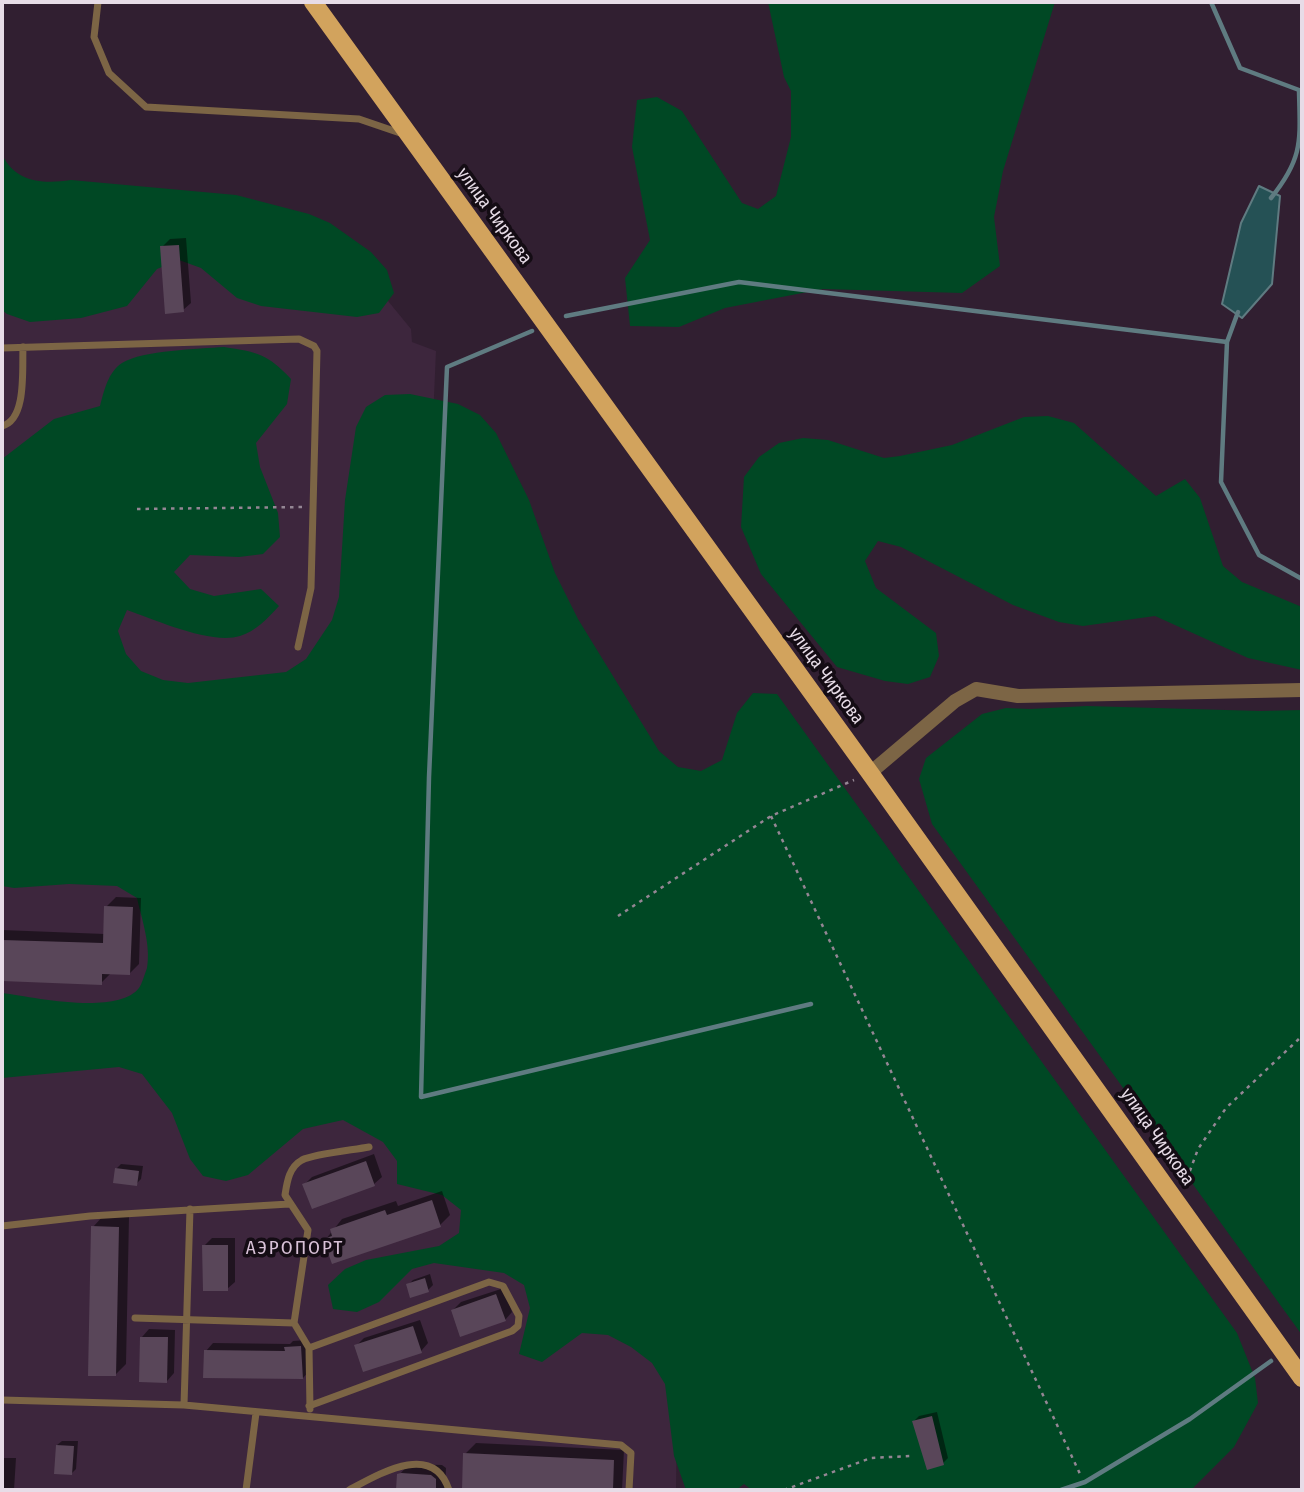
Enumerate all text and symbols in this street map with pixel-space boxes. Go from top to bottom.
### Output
street label: улица Чиркова [452,164,536,268]
street label: улица Чиркова [784,624,868,728]
street label: улица Чиркова [1115,1084,1199,1190]
district label: АЭРОПОРТ [247,1238,343,1260]

